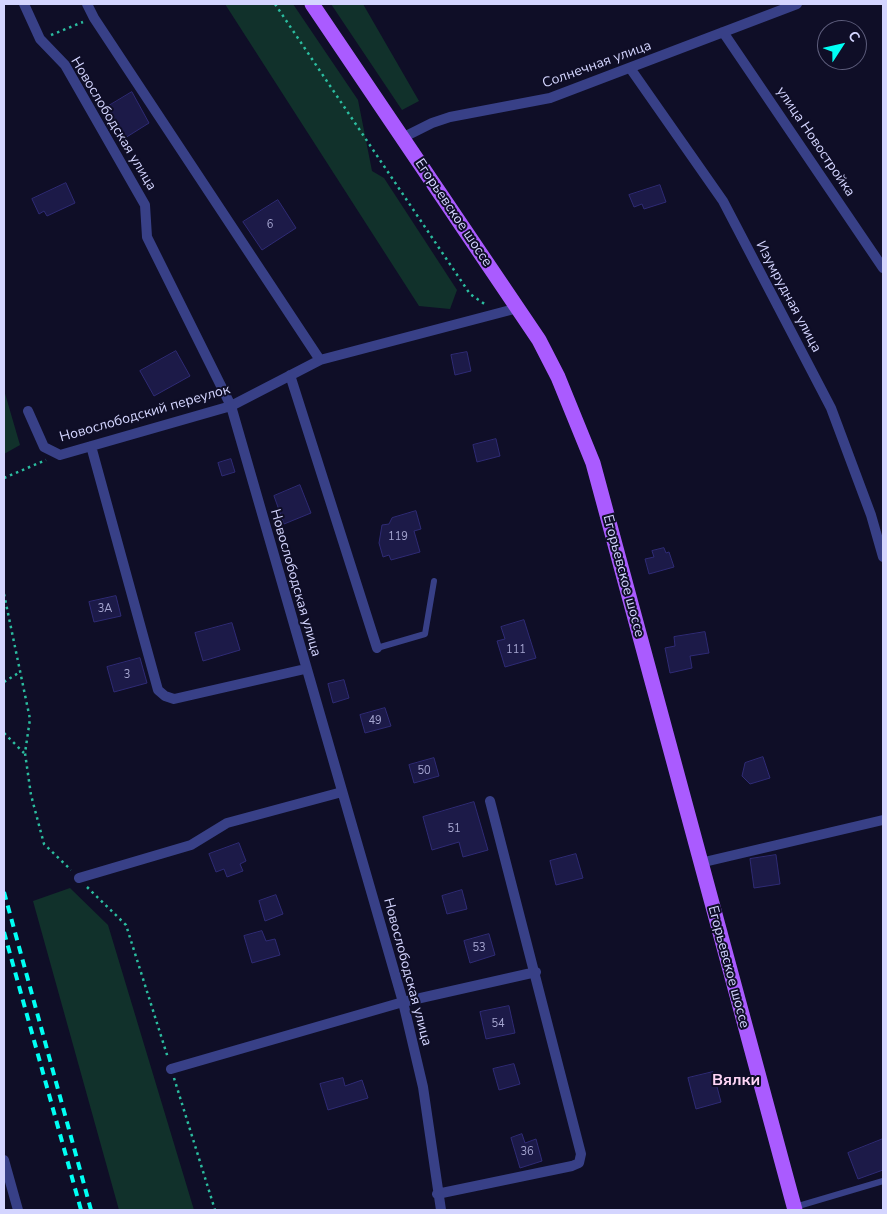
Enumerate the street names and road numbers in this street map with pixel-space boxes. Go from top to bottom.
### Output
street label: Солнечная улица [540,38,654,92]
street label: Новослободская улица [67,54,159,194]
street label: улица Новостройка [772,84,858,200]
street label: Егорьевское шоссе [411,156,495,270]
street label: Изумрудная улица [752,239,824,355]
street label: Новослободский переулок [58,382,232,446]
street label: Новослободская улица [266,507,324,659]
street label: Егорьевское шоссе [599,513,647,639]
street label: Новослободская улица [379,896,435,1048]
street label: Егорьевское шоссе [704,904,752,1030]

